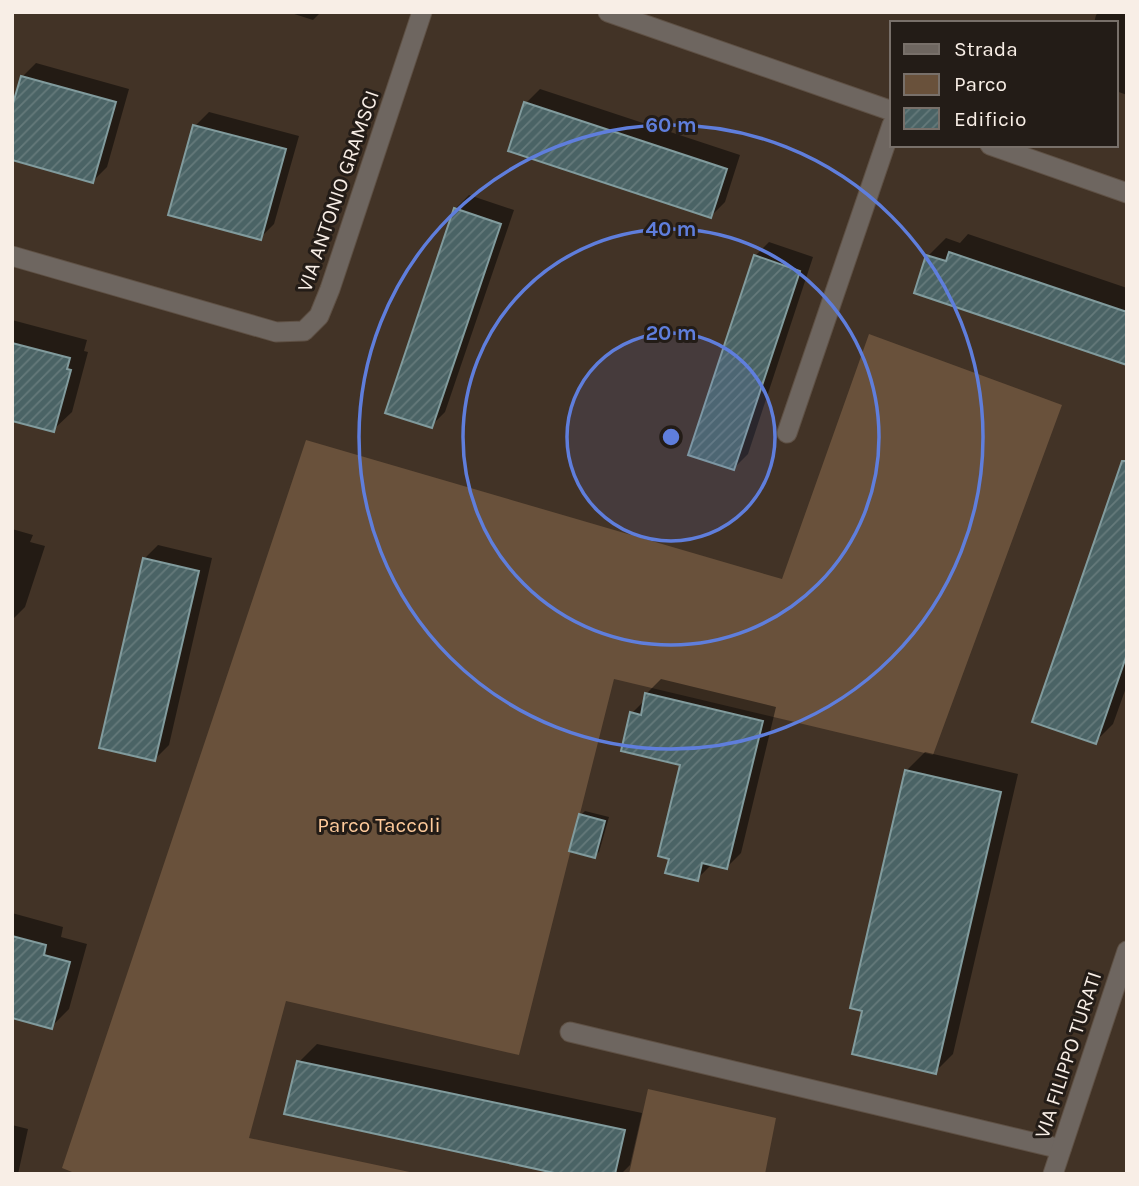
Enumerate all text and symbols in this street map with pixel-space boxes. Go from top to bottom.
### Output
legend [890,21,1118,147]
text: Strada [954,37,1018,61]
text: Parco [954,72,1007,96]
street label: VIA ANTONIO GRAMSCI [292,87,384,295]
text: Edificio [954,107,1027,131]
text: 60 m [645,113,697,137]
text: 40 m [645,217,697,241]
text: 20 m [645,321,697,345]
centre of rings [659,425,683,449]
park label: Parco Taccoli [317,813,441,837]
street label: VIA FILIPPO TURATI [1030,969,1106,1141]

